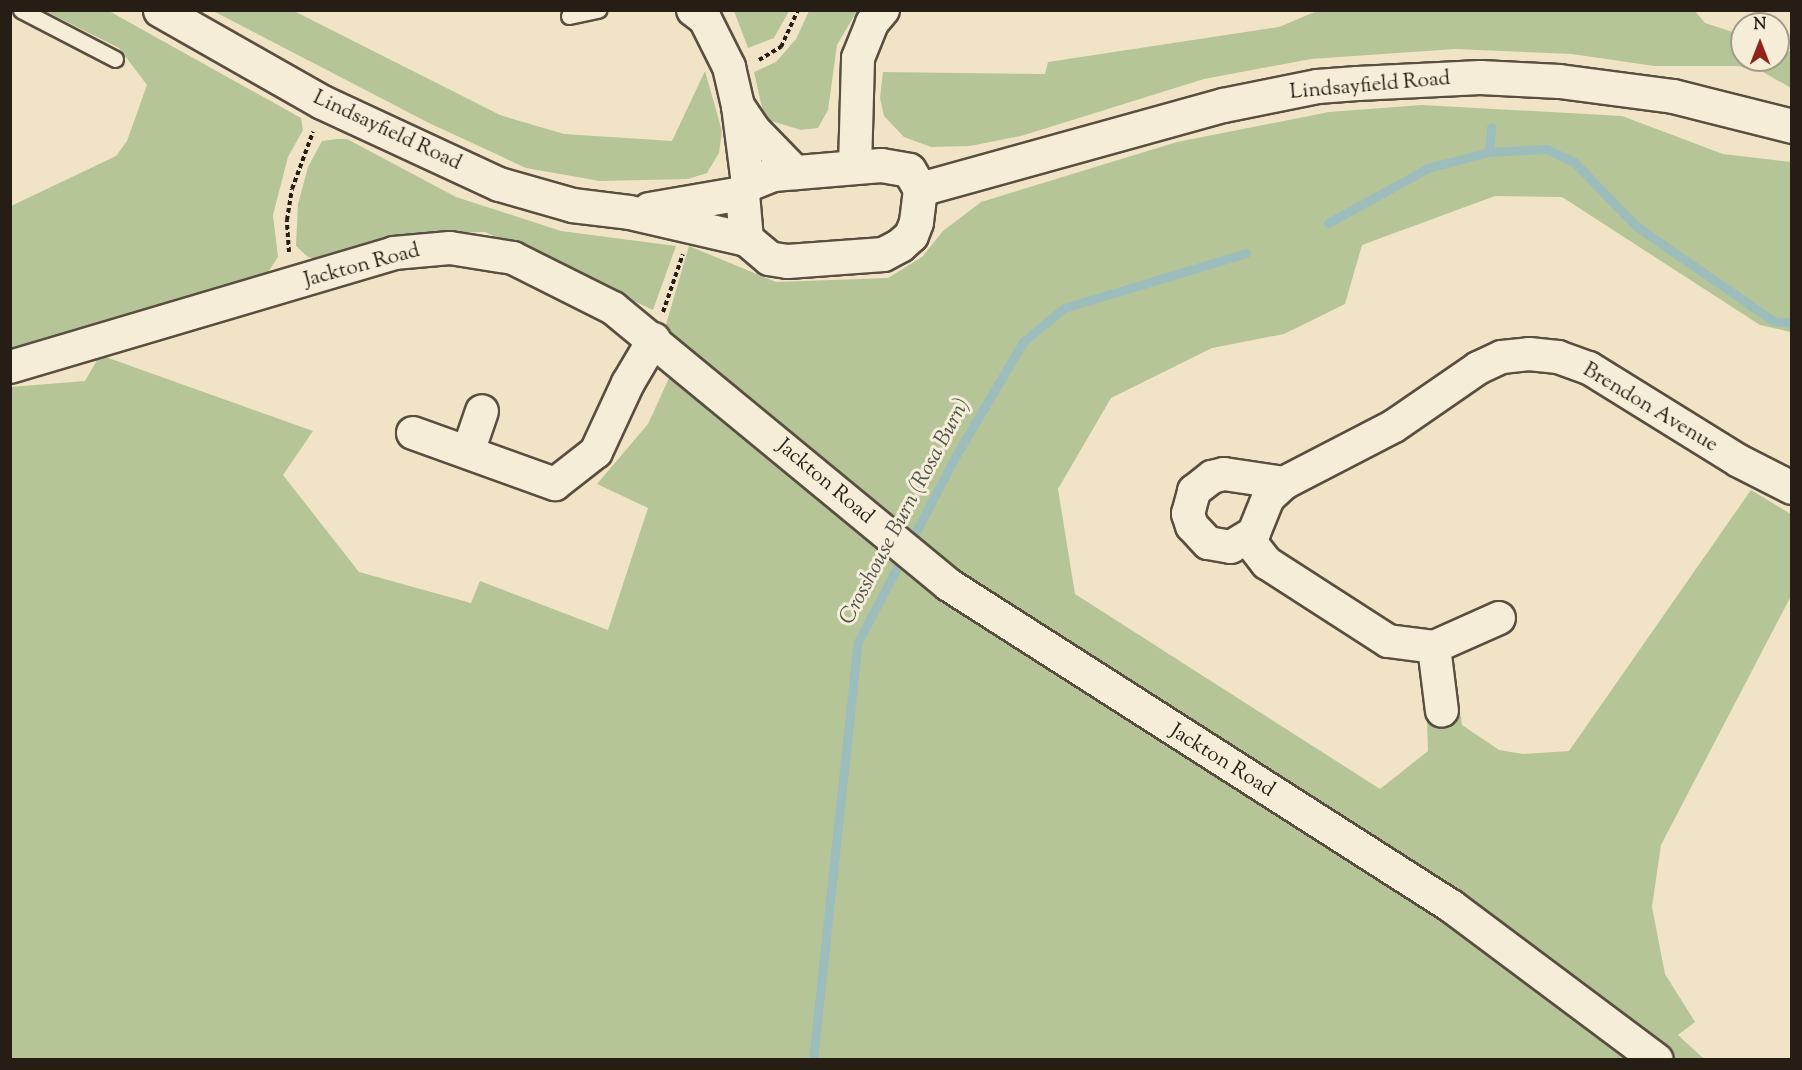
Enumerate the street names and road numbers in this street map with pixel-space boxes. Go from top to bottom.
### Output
street label: Lindsayfield Road [1289,66,1451,106]
street label: Lindsayfield Road [309,86,465,176]
street label: Jackton Road [301,238,423,294]
street label: Brendon Avenue [1578,358,1722,458]
street label: Jackton Road [771,434,879,530]
street label: Jackton Road [1165,719,1279,803]

